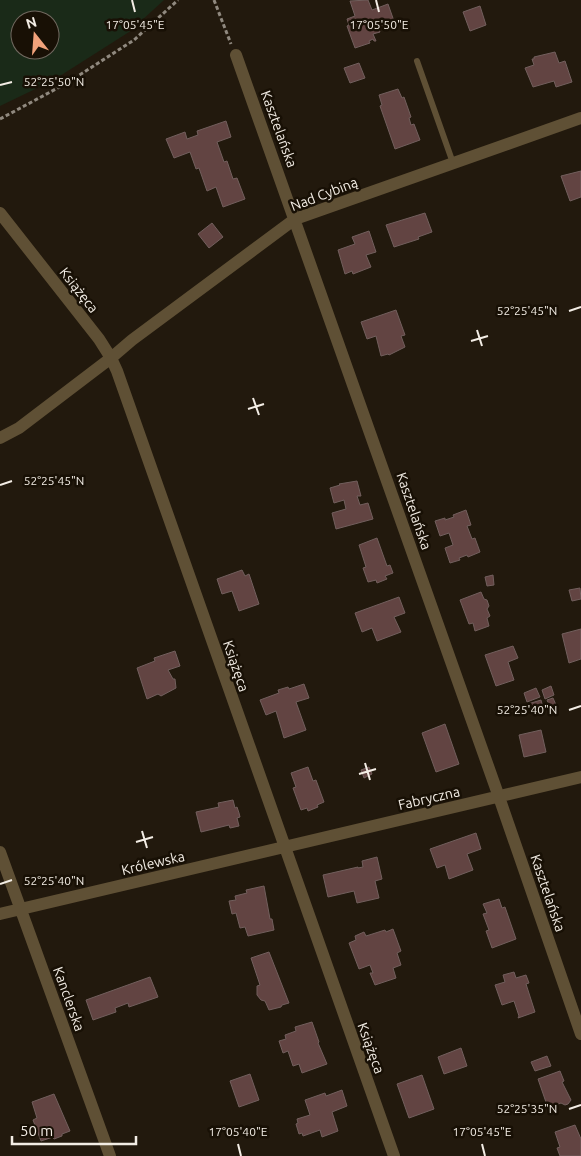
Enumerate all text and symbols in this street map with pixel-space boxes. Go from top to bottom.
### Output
north arrow [10,10,60,60]
text: N [24,13,39,32]
text: 17°05'45"E [106,18,165,31]
text: 17°05'50"E [350,18,409,31]
text: 52°25'50"N [24,75,84,88]
street label: Kasztelańska [258,88,300,170]
street label: Nad Cybiną [288,174,360,214]
street label: Książęca [56,264,102,316]
text: 52°25'45"N [497,304,557,317]
street label: Kasztelańska [393,470,435,552]
text: 52°25'45"N [24,474,84,487]
street label: Książęca [220,638,252,694]
text: 52°25'40"N [497,703,557,716]
street label: Fabryczna [397,783,461,813]
street label: Królewska [120,848,186,878]
street label: Kasztelańska [527,852,569,934]
text: 52°25'40"N [24,874,84,887]
street label: Kanclerska [50,965,88,1033]
street label: Książęca [354,1020,388,1076]
text: 52°25'35"N [497,1102,557,1115]
scale bar [12,1114,136,1146]
text: 50 m [20,1122,53,1139]
text: 17°05'40"E [209,1125,268,1138]
text: 17°05'45"E [453,1125,512,1138]

